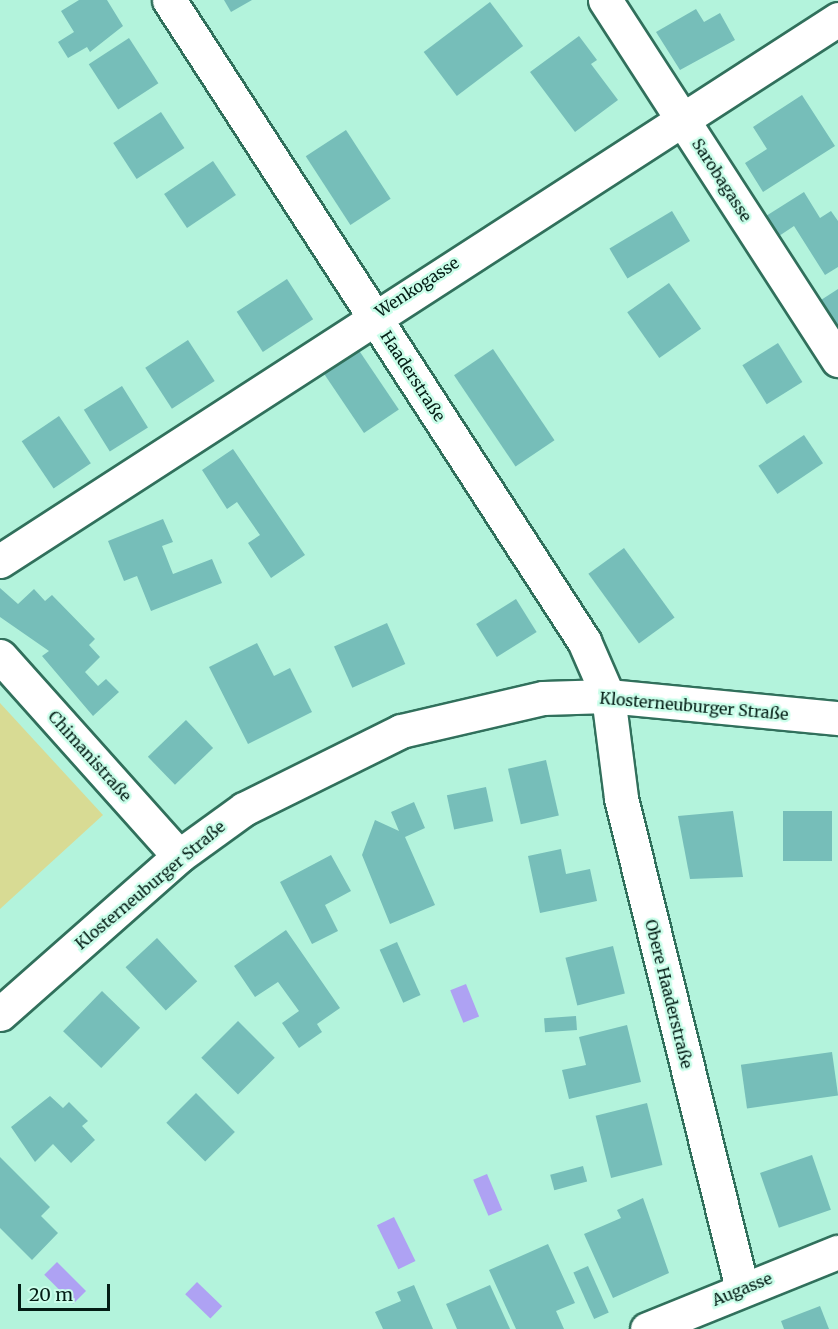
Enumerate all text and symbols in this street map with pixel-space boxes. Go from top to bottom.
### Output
street label: Sarobagasse [688,135,756,225]
street label: Wenkogasse [372,253,462,321]
street label: Haaderstraße [377,327,449,425]
street label: Klosterneuburger Straße [599,688,789,724]
street label: Chimanistraße [44,707,136,805]
street label: Klosterneuburger Straße [71,817,229,953]
street label: Obere Haaderstraße [641,917,697,1071]
street label: Augasse [709,1268,775,1310]
scale bar [21,1272,112,1310]
text: 20 m [29,1283,73,1306]

